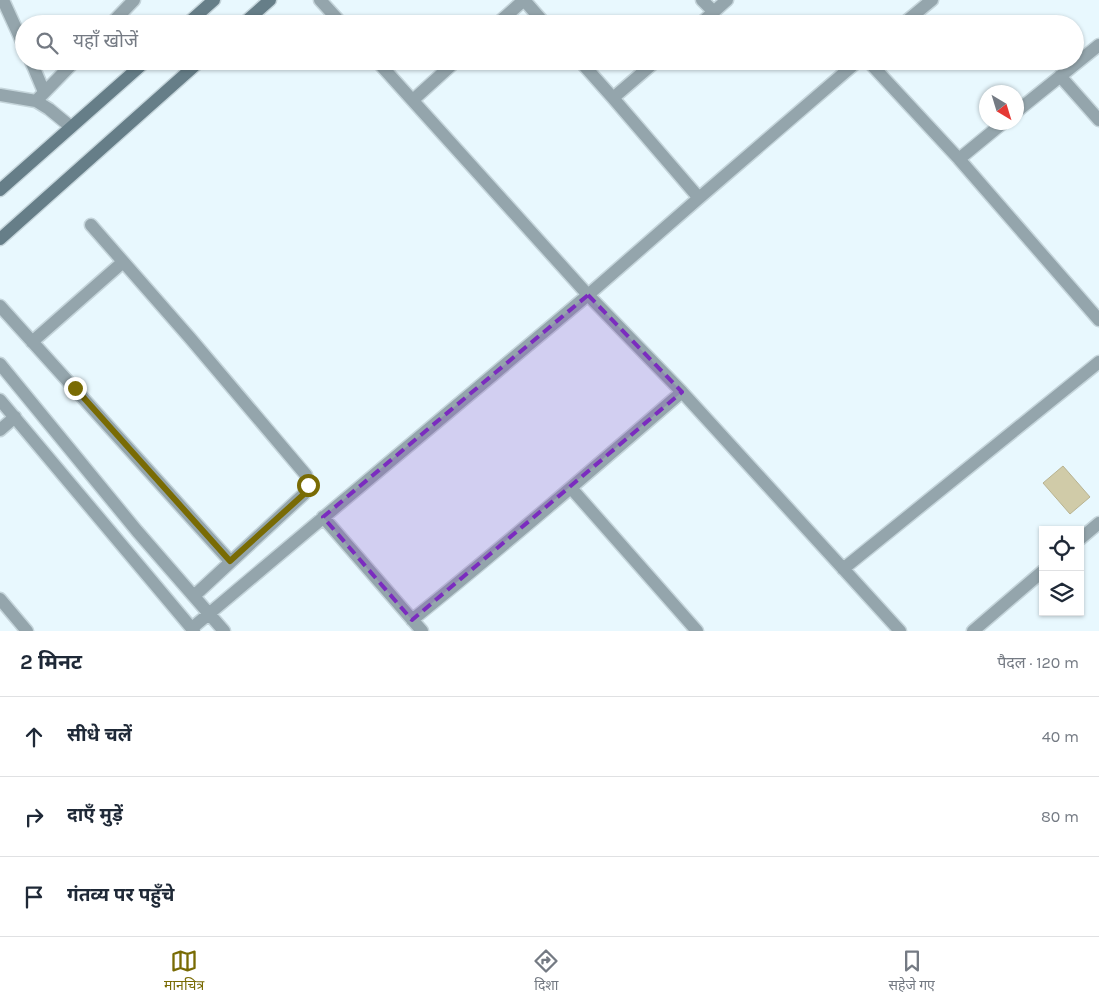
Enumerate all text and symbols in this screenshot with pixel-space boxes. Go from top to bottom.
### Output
search box [15,15,1084,70]
icon: search [33,29,61,57]
text: यहाँ खोजें [73,30,138,52]
north arrow [979,85,1024,130]
route end [64,377,87,400]
route start [297,474,320,497]
map controls [1039,526,1084,616]
button: locate [1039,526,1084,571]
button: layers [1039,571,1084,616]
text: 2 मिनट [20,650,82,674]
text: पैदल · 120 m [997,653,1079,672]
icon: ahead [20,723,48,751]
text: सीधे चलें [67,724,132,746]
text: 40 m [1042,727,1079,746]
icon: right [20,803,48,831]
text: दाएँ मुड़ें [67,804,123,826]
text: 80 m [1041,807,1079,826]
icon: arrive [20,883,48,911]
text: गंतव्य पर पहुँचे [67,884,174,906]
tab: मानचित्र [164,947,204,996]
tab: दिशा [532,947,560,996]
tab: सहेजे गए [889,947,935,996]

